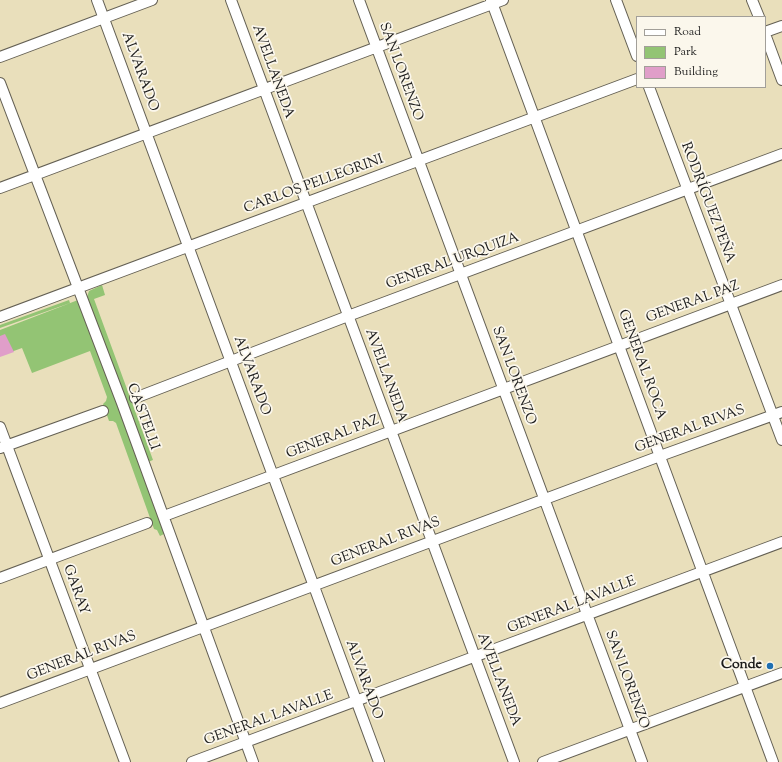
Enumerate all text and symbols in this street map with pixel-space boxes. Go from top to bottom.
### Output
legend [636,16,766,88]
street label: SAN LORENZO [374,21,426,123]
street label: AVELLANEDA [247,23,297,121]
text: Road [674,23,701,41]
street label: ALVARADO [117,30,161,114]
text: Park [674,43,697,61]
text: Building [674,63,718,81]
street label: RODRÍGUEZ PEÑA [676,140,738,266]
street label: CARLOS PELLEGRINI [242,152,386,218]
street label: GENERAL URQUIZA [384,230,522,294]
street label: GENERAL PAZ [644,278,742,328]
street label: GENERAL ROCA [613,308,669,422]
street label: SAN LORENZO [487,325,539,427]
street label: AVELLANEDA [360,327,410,425]
street label: ALVARADO [229,334,273,418]
street label: CASTELLI [122,381,162,453]
street label: GENERAL RIVAS [633,402,747,458]
street label: GENERAL PAZ [284,413,382,463]
street label: GENERAL RIVAS [329,514,443,572]
street label: GARAY [58,563,92,617]
street label: GENERAL LAVALLE [505,574,639,638]
street label: GENERAL RIVAS [25,628,139,686]
street label: SAN LORENZO [600,629,652,731]
street label: AVELLANEDA [472,631,524,729]
street label: ALVARADO [341,638,385,722]
place label: Conde [721,658,762,674]
marker: Conde [765,661,775,671]
street label: GENERAL LAVALLE [202,688,336,750]

